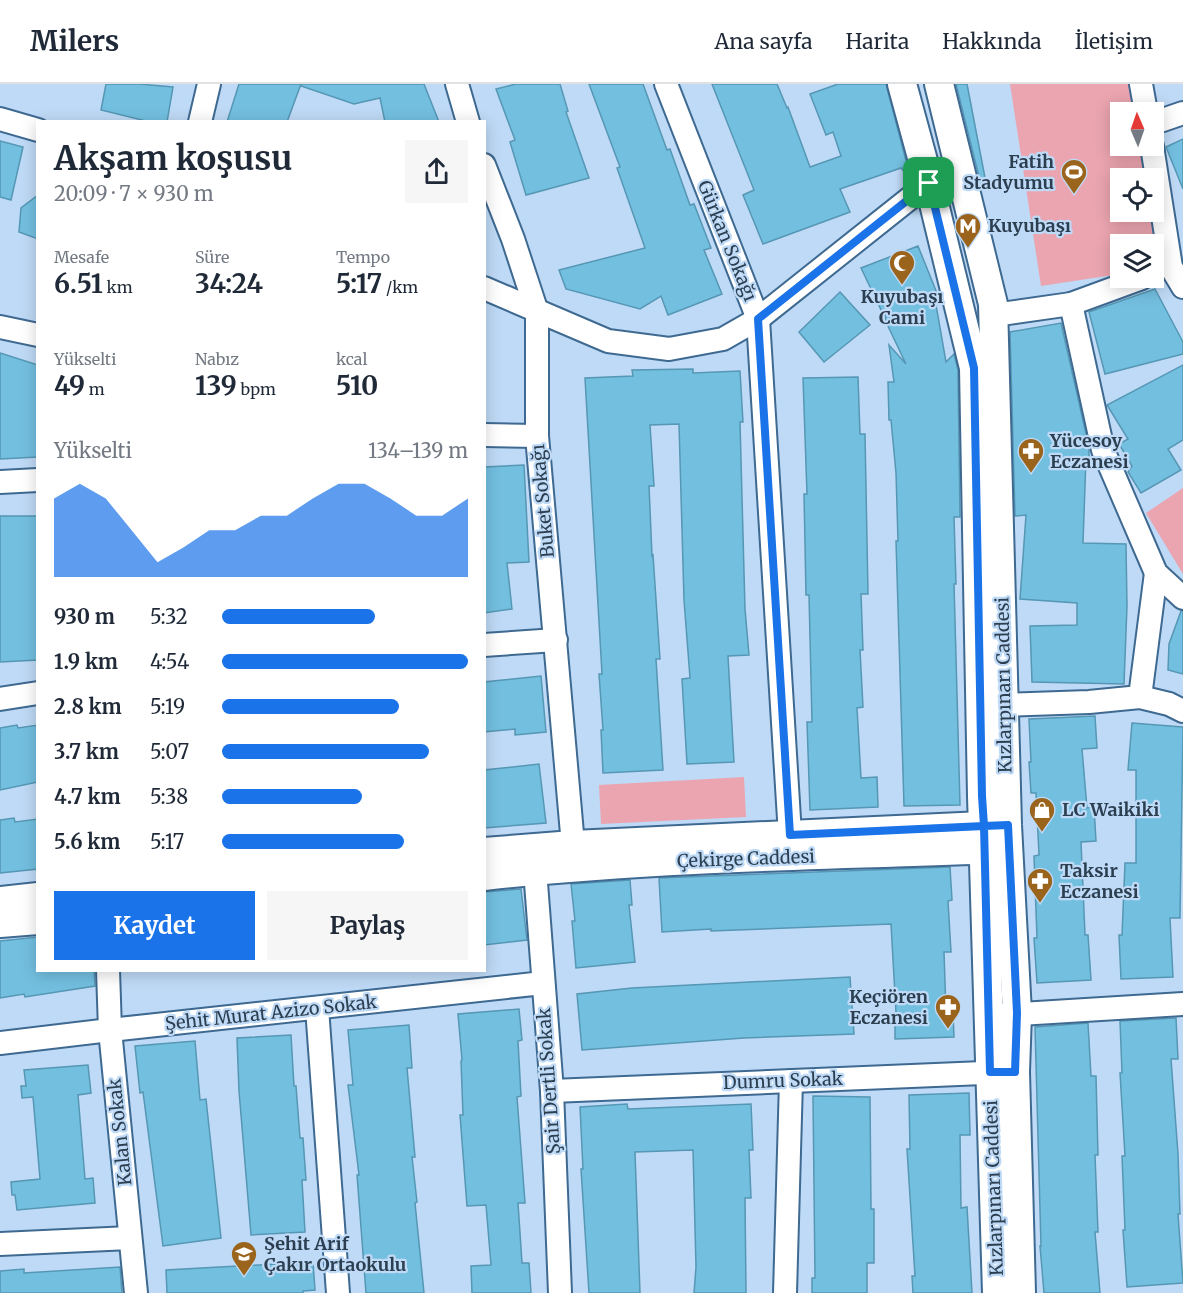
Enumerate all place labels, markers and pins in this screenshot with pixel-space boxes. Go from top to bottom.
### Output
place label: Fatih Stadyumu [963,150,1054,194]
pin [903,157,954,208]
sports icon: Fatih Stadyumu [1059,157,1089,195]
metro station icon: Kuyubaşı [953,211,983,249]
place label: Kuyubaşı [988,214,1071,237]
mosque icon: Kuyubaşı Cami [887,248,917,286]
place label: Kuyubaşı Cami [861,285,943,329]
place label: Yücesoy Eczanesi [1049,429,1129,473]
pharmacy icon: Yücesoy Eczanesi [1016,436,1046,474]
shop icon: LC Waikiki [1027,795,1057,833]
place label: LC Waikiki [1062,798,1159,821]
place label: Taksir Eczanesi [1060,859,1139,903]
pharmacy icon: Taksir Eczanesi [1025,866,1055,904]
place label: Keçiören Eczanesi [849,985,928,1029]
pharmacy icon: Keçiören Eczanesi [933,992,963,1030]
place label: Şehit Arif Çakır Ortaokulu [264,1232,406,1276]
school or university icon: Şehit Arif Çakır Ortaokulu [229,1239,259,1277]

